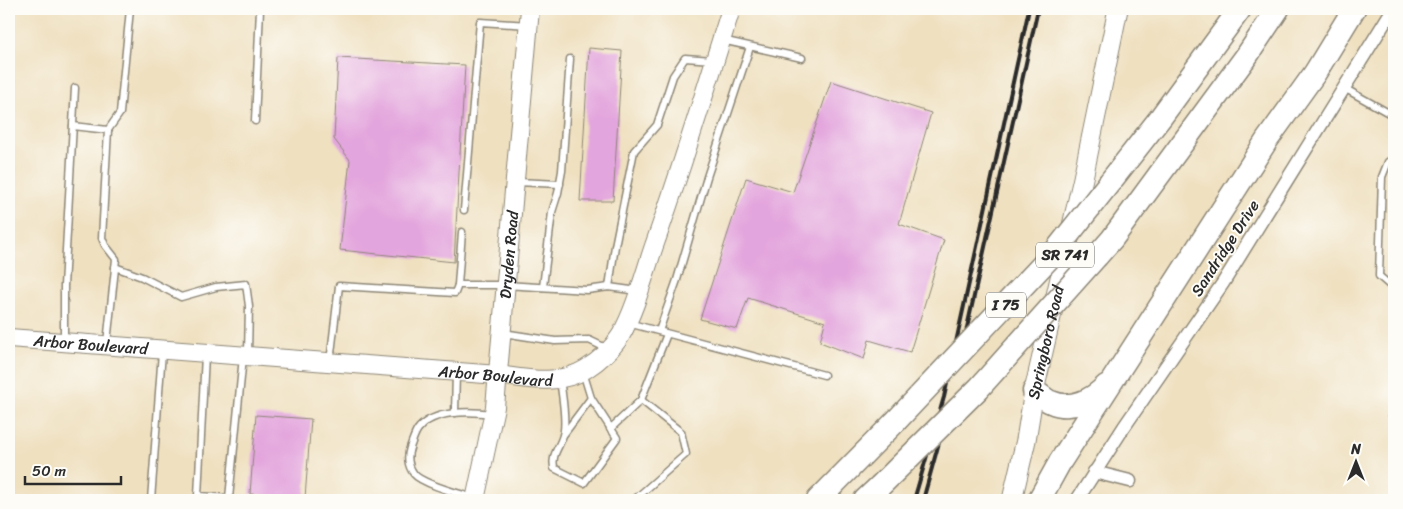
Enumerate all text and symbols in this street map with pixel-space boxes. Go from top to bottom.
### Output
street label: Sandridge Drive [1183,194,1267,302]
street label: Dryden Road [490,208,527,300]
road number: SR 741 [1036,242,1094,268]
street label: Springboro Road [1018,281,1073,401]
road number: I 75 [986,292,1026,318]
street label: Arbor Boulevard [32,325,151,363]
street label: Arbor Boulevard [436,356,555,394]
north arrow [1330,436,1380,486]
text: N [1350,437,1361,462]
scale bar [25,454,121,486]
text: 50 m [32,458,67,484]

